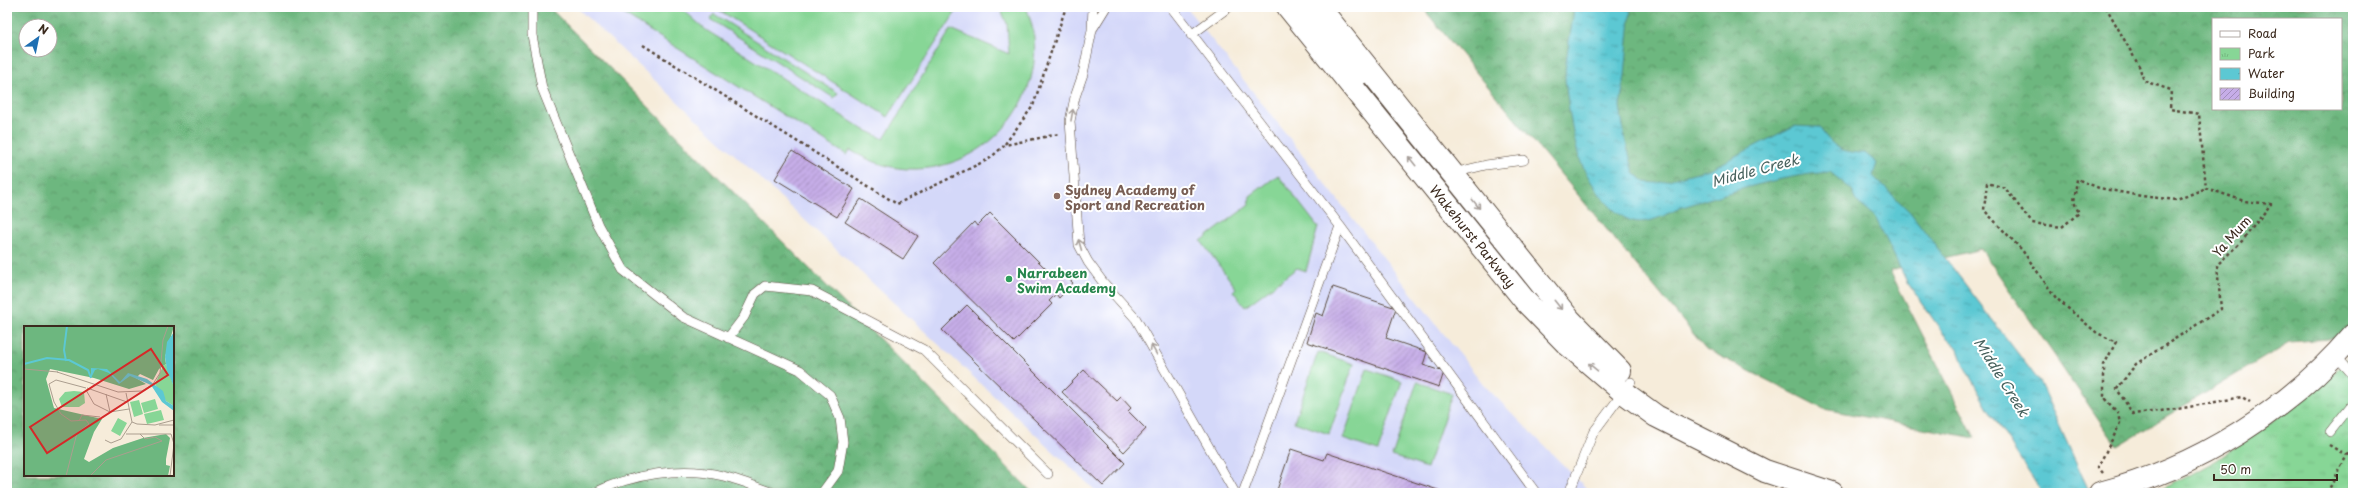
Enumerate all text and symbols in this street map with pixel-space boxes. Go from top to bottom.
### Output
north arrow [18,18,58,58]
legend [2212,18,2342,110]
text: N [35,20,52,39]
text: Road [2248,24,2277,42]
text: Park [2248,44,2275,62]
text: Water [2248,64,2285,82]
text: Building [2248,84,2295,102]
one-way arrow [1068,109,1076,122]
water label: Middle Creek [1709,148,1802,192]
one-way arrow [1408,155,1417,166]
place label: Sydney Academy of Sport and Recreation [1065,180,1205,214]
street label: Wakehurst Parkway [1426,181,1520,291]
marker: Sydney Academy of Sport and Recreation [1052,191,1062,201]
one-way arrow [1472,199,1481,210]
street label: Ya Mum [2207,211,2255,261]
one-way arrow [1076,238,1083,251]
place label: Narrabeen Swim Academy [1017,263,1116,297]
marker: Narrabeen Swim Academy [1004,274,1014,284]
one-way arrow [1554,300,1562,311]
inset map [24,326,174,476]
water label: Middle Creek [1969,333,2035,422]
one-way arrow [1150,344,1158,356]
one-way arrow [1588,362,1599,371]
scale bar [2214,456,2337,482]
text: 50 m [2220,460,2251,478]

